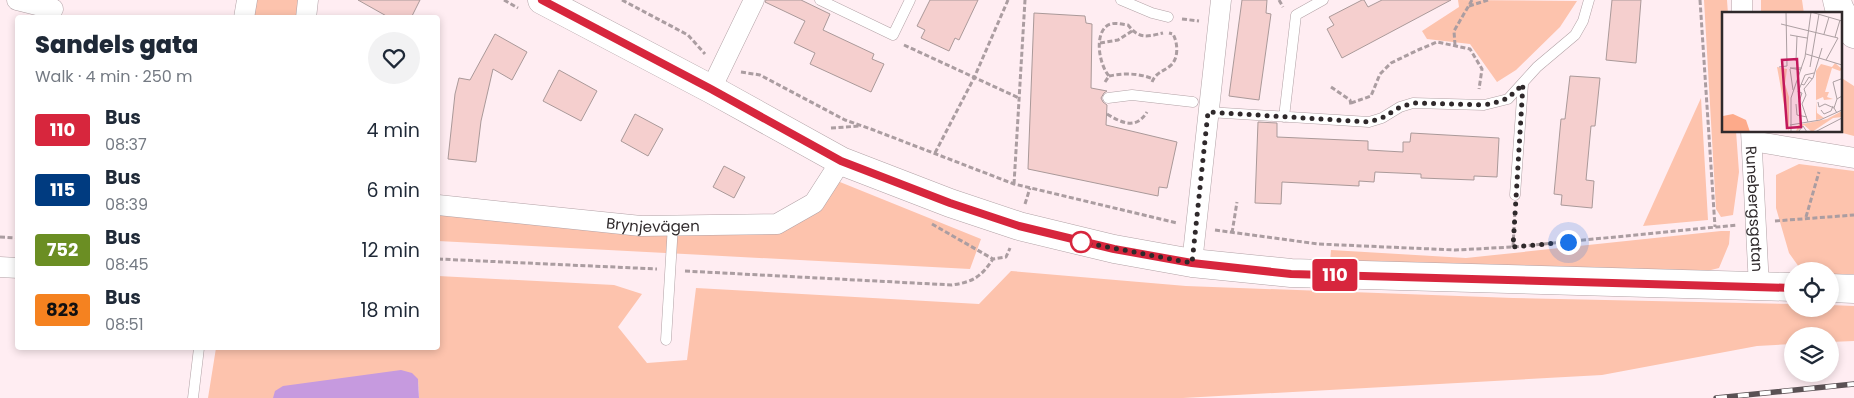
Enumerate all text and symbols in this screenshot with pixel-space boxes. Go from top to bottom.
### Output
inset map [1722,12,1842,132]
text: Sandels gata [35,28,198,61]
button: heart [368,32,420,84]
text: Walk · 4 min · 250 m [35,65,193,88]
text: Bus [105,104,141,131]
text: 110 [50,117,75,142]
text: 4 min [367,117,420,144]
text: 08:37 [105,133,147,156]
street label: Runebergsgatan [1741,145,1769,272]
text: Bus [105,164,141,191]
text: 115 [50,177,75,202]
text: 6 min [366,177,420,204]
text: 08:39 [105,193,148,216]
street label: Brynjevägen [605,212,700,237]
text: Bus [105,224,141,251]
your location [1556,230,1581,255]
unlabelled marker [1070,231,1092,253]
text: 752 [47,237,78,262]
text: 12 min [362,237,420,264]
text: 08:45 [105,253,149,276]
line badge: 110 [1306,259,1364,291]
text: 110 [1322,262,1348,287]
map controls [1784,262,1839,382]
button: locate [1784,262,1839,317]
text: Bus [105,284,141,311]
text: 823 [46,297,79,322]
text: 18 min [360,297,420,324]
text: 08:51 [105,313,144,336]
button: layers [1784,327,1839,382]

